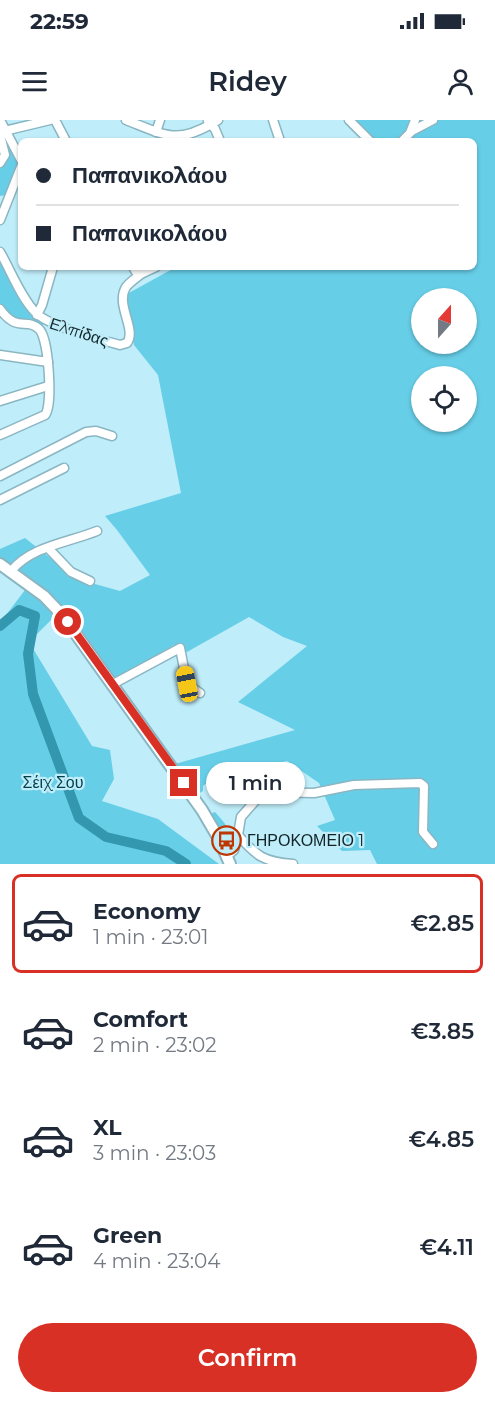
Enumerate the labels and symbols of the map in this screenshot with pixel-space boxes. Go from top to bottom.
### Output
north arrow [411,288,477,354]
street label: Ελπίδας [47,314,111,350]
route start [54,608,81,635]
car [175,665,199,703]
callout: 1 min [205,762,304,804]
route end [170,769,197,796]
park label: Σέιχ Σου [23,773,83,792]
bus stop icon: ΓΗΡΟΚΟΜΕΙΟ 1 [210,824,242,856]
place label: ΓΗΡΟΚΟΜΕΙΟ 1 [247,831,364,850]

